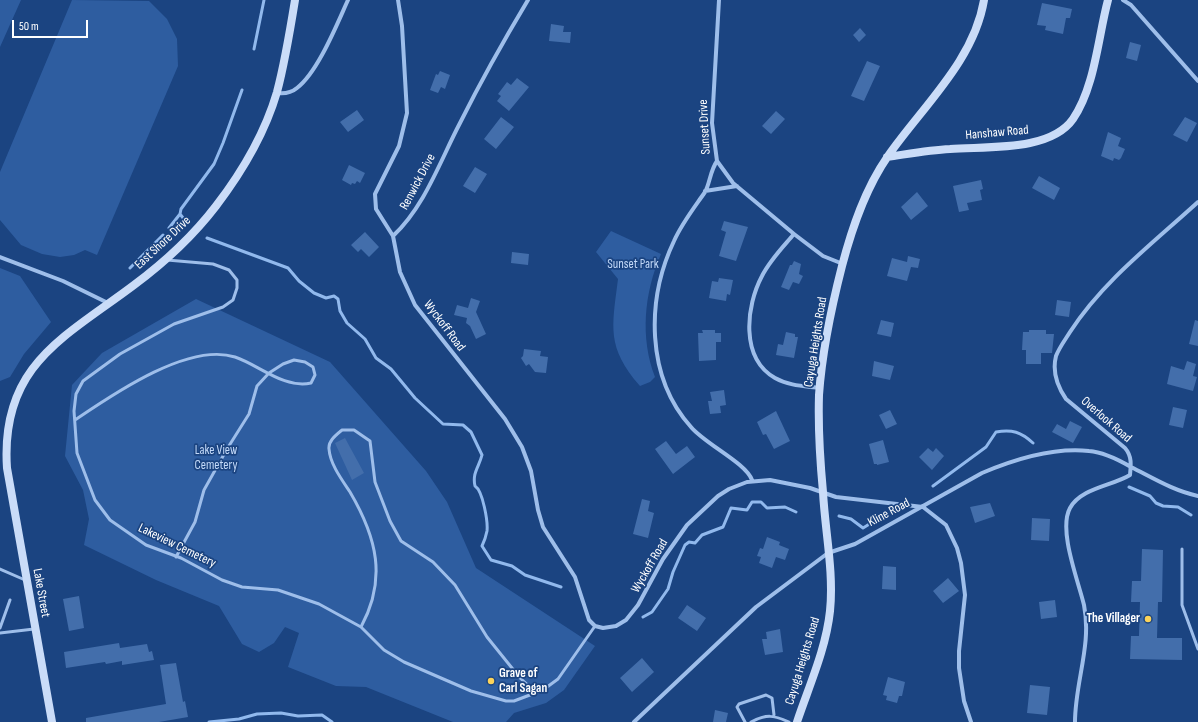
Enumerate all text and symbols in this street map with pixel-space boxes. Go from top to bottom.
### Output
scale bar [14,12,90,38]
text: 50 m [19,19,39,34]
street label: Sunset Drive [696,99,714,155]
street label: Hanshaw Road [965,122,1029,144]
street label: Renwick Drive [397,151,439,213]
street label: East Shore Drive [132,213,194,273]
park label: Sunset Park [607,257,659,273]
street label: Cayuga Heights Road [801,296,831,388]
street label: Wyckoff Road [420,297,468,355]
street label: Overlook Road [1077,394,1135,446]
park label: Lake View Cemetery [195,443,237,474]
street label: Kline Road [865,495,913,531]
street label: Lakeview Cemetery [136,520,218,572]
street label: Wyckoff Road [628,536,672,596]
street label: Lake Street [29,567,53,619]
place label: The Villager [1087,611,1140,627]
marker: The Villager [1143,614,1153,624]
street label: Cayuga Heights Road [782,615,824,707]
place label: Grave of Carl Sagan [499,666,547,697]
marker: Grave of Carl Sagan [486,676,496,686]

